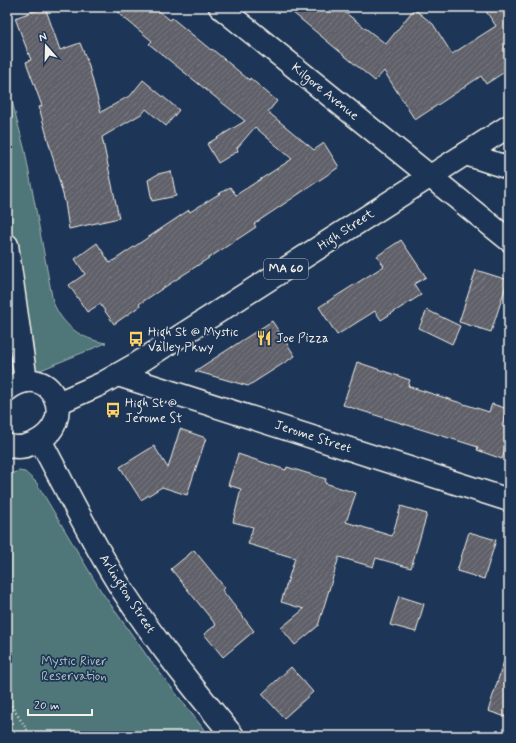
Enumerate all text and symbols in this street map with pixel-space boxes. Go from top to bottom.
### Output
north arrow [26,26,66,66]
text: N [37,30,49,45]
street label: Kilgore Avenue [287,59,362,125]
street label: High Street [314,205,379,256]
road number: MA 60 [264,259,308,279]
place label: High St @ Mystic Valley Pkwy [148,324,238,356]
restaurant icon: Joe Pizza [255,329,273,347]
bus stop icon: High St @ Mystic Valley Pkwy [127,330,145,348]
place label: Joe Pizza [276,330,329,347]
place label: High St @ Jerome St [125,395,182,427]
bus stop icon: High St @ Jerome St [104,401,122,419]
street label: Jerome Street [273,417,354,457]
street label: Arlington Street [93,551,159,638]
park label: Mystic River Reservation [41,653,107,685]
scale bar [28,691,92,717]
text: 20 m [34,698,60,714]

